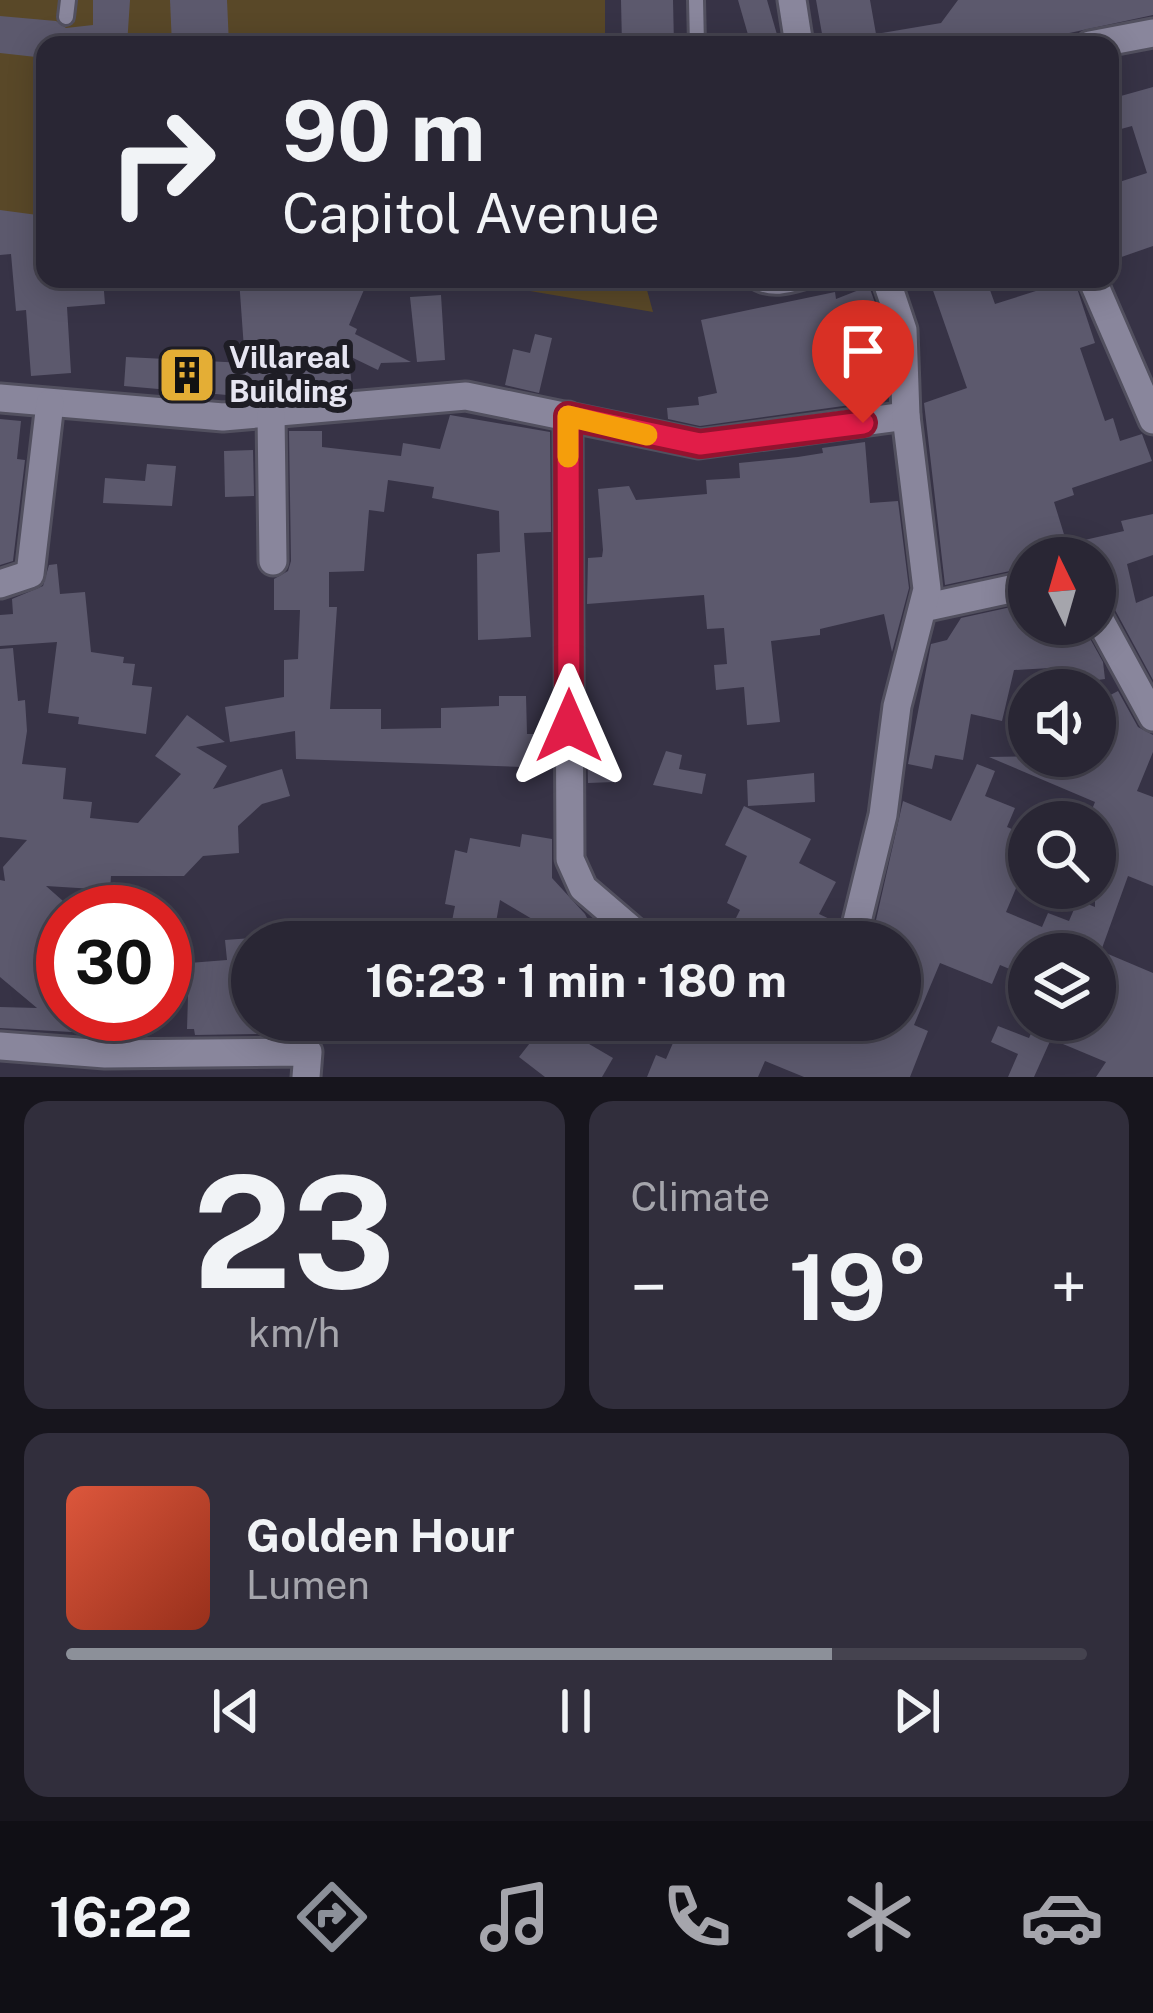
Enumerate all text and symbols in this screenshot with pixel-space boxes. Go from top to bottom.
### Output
text: 90 m [282,81,485,180]
icon: right [84,84,240,240]
text: Capitol Avenue [282,182,660,245]
pin [812,300,914,423]
icon: arrive [830,318,896,384]
place label: Villareal Building [229,339,351,409]
building icon: Villareal Building [156,344,218,406]
north arrow [1008,537,1116,645]
map controls [1008,537,1116,1041]
position arrow [506,663,632,789]
button: sound [1008,669,1116,777]
button: search [1008,801,1116,909]
speed limit sign: 30 [36,885,192,1041]
button: layers [1008,933,1116,1041]
text: 16:23 · 1 min · 180 m [365,954,787,1007]
text: 23 [193,1140,396,1323]
text: Climate [631,1174,770,1220]
text: 19° [789,1234,929,1340]
text: − [631,1248,667,1326]
text: + [1050,1248,1087,1326]
text: km/h [248,1310,340,1356]
text: Golden Hour [246,1509,515,1562]
text: Lumen [246,1562,370,1608]
icon: previous [203,1678,269,1744]
icon: pause [543,1678,609,1744]
icon: next [884,1678,950,1744]
icon: directions [290,1875,374,1959]
icon: music [473,1875,557,1959]
icon: phone [655,1875,739,1959]
icon: climate [837,1875,921,1959]
icon: car [1020,1875,1104,1959]
text: 16:22 [49,1886,192,1949]

